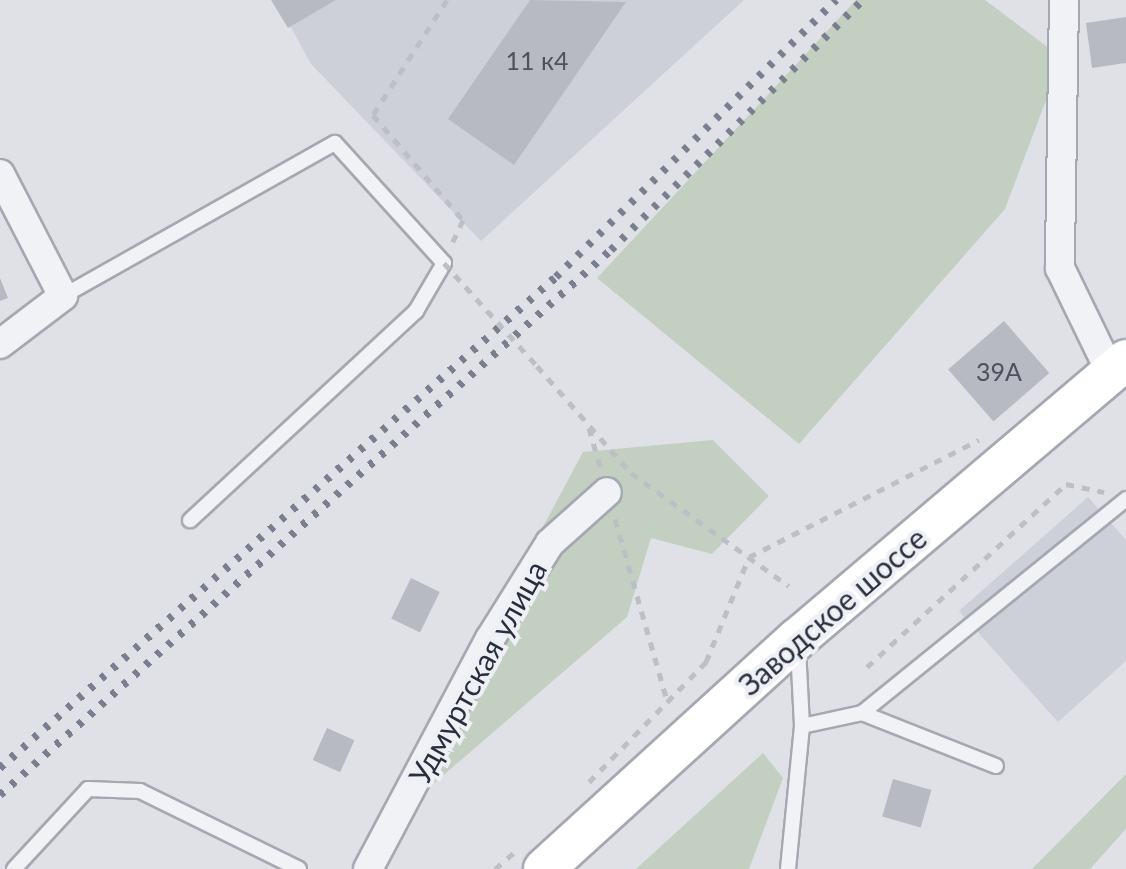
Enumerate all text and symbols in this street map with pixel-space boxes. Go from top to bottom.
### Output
house number: 11 к4 [506,45,568,75]
house number: 39А [976,356,1022,386]
street label: Заводское шоссе [731,520,933,702]
street label: Удмуртская улица [401,554,553,790]

